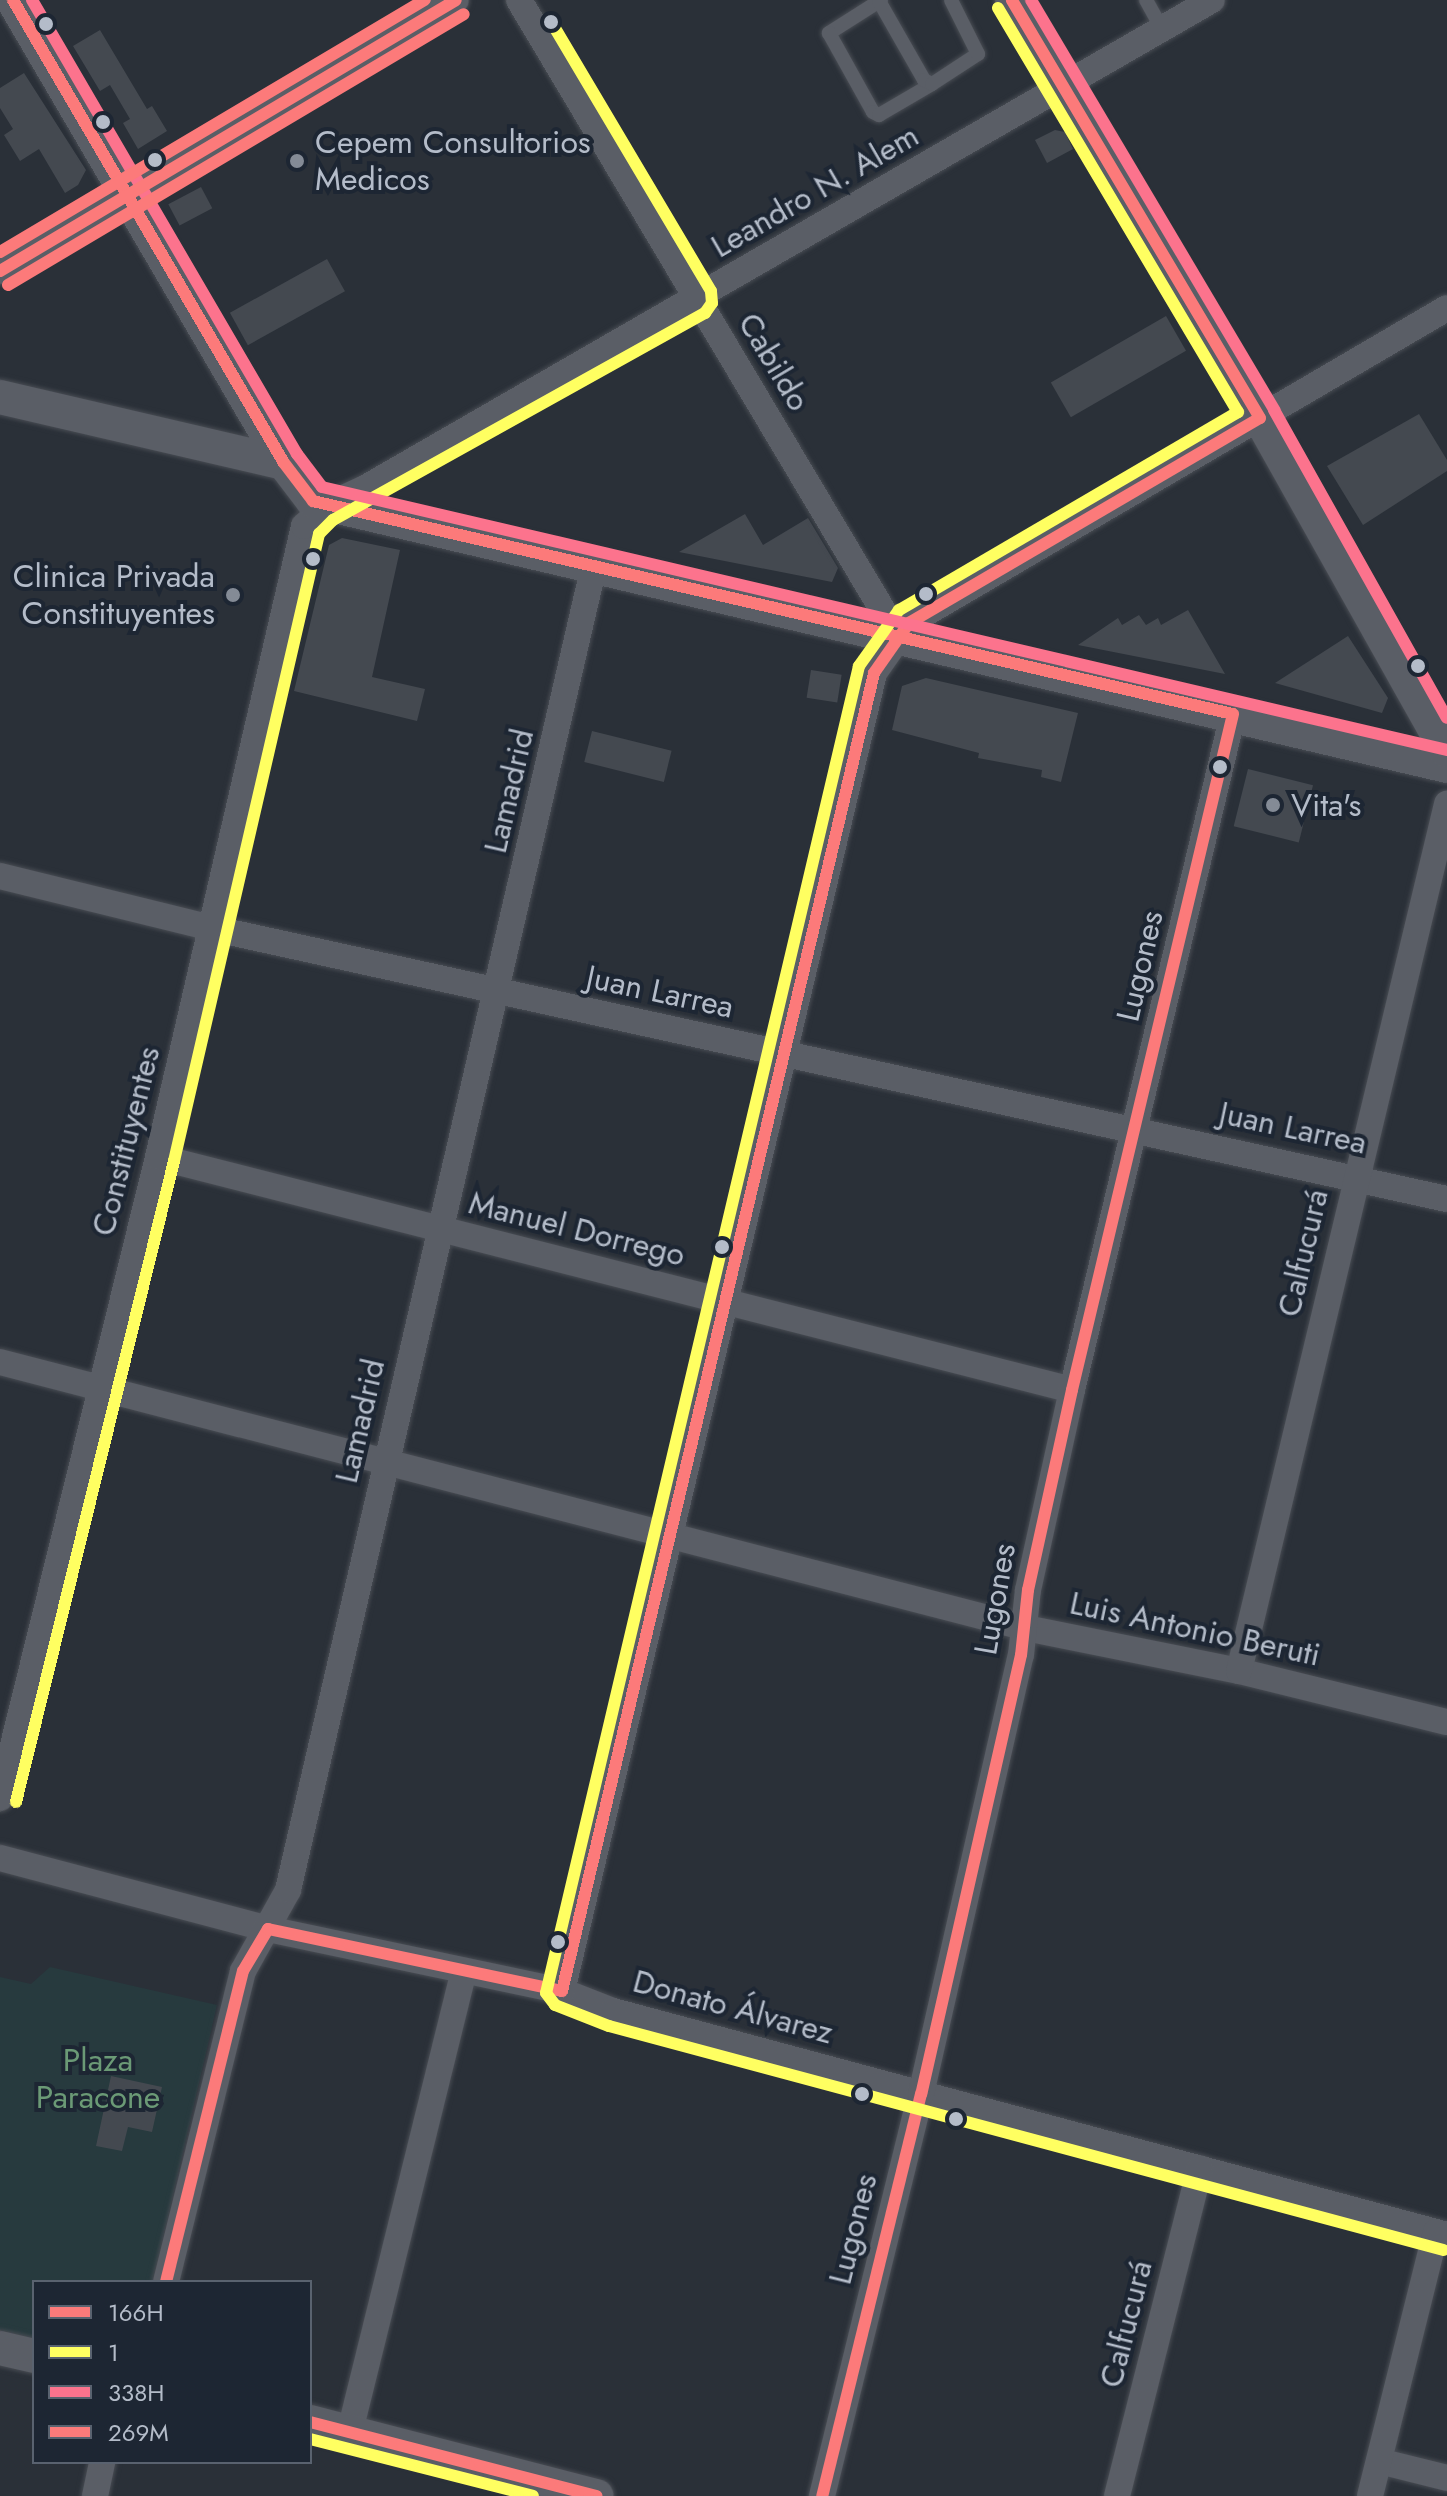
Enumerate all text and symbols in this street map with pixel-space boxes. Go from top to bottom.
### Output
unlabelled marker [543,14,559,30]
unlabelled marker [38,16,54,32]
unlabelled marker [95,114,111,130]
street label: Leandro N. Alem [705,116,925,266]
place label: Cepem Consultorios Medicos [315,124,591,199]
marker: Cepem Consultorios Medicos [286,150,308,172]
unlabelled marker [147,152,163,168]
street label: Cabildo [730,306,818,418]
unlabelled marker [305,551,321,567]
place label: Clinica Privada Constituyentes [13,558,215,633]
marker: Clinica Privada Constituyentes [222,584,244,606]
unlabelled marker [918,586,934,602]
unlabelled marker [1410,658,1426,674]
street label: Lamadrid [476,725,542,857]
unlabelled marker [1212,759,1228,775]
place label: Vita's [1291,786,1361,824]
marker: Vita's [1262,794,1284,816]
street label: Lugones [1109,907,1171,1025]
street label: Juan Larrea [583,958,737,1026]
street label: Constituyentes [84,1042,168,1240]
street label: Juan Larrea [1216,1094,1370,1162]
street label: Manuel Dorrego [465,1184,689,1274]
street label: Calfucurá [1270,1186,1336,1320]
unlabelled marker [714,1239,730,1255]
street label: Lamadrid [327,1355,393,1487]
street label: Lugones [966,1540,1024,1658]
street label: Luis Antonio Beruti [1066,1584,1324,1674]
unlabelled marker [550,1934,566,1950]
street label: Donato Álvarez [629,1962,837,2052]
park label: Plaza Paracone [36,2042,160,2117]
unlabelled marker [854,2086,870,2102]
unlabelled marker [948,2111,964,2127]
street label: Lugones [821,2170,885,2288]
street label: Calfucurá [1092,2257,1160,2391]
legend [32,2280,312,2464]
text: 166H [108,2295,164,2330]
text: 1 [108,2335,119,2370]
text: 338H [108,2375,164,2410]
text: 269M [108,2415,169,2450]

